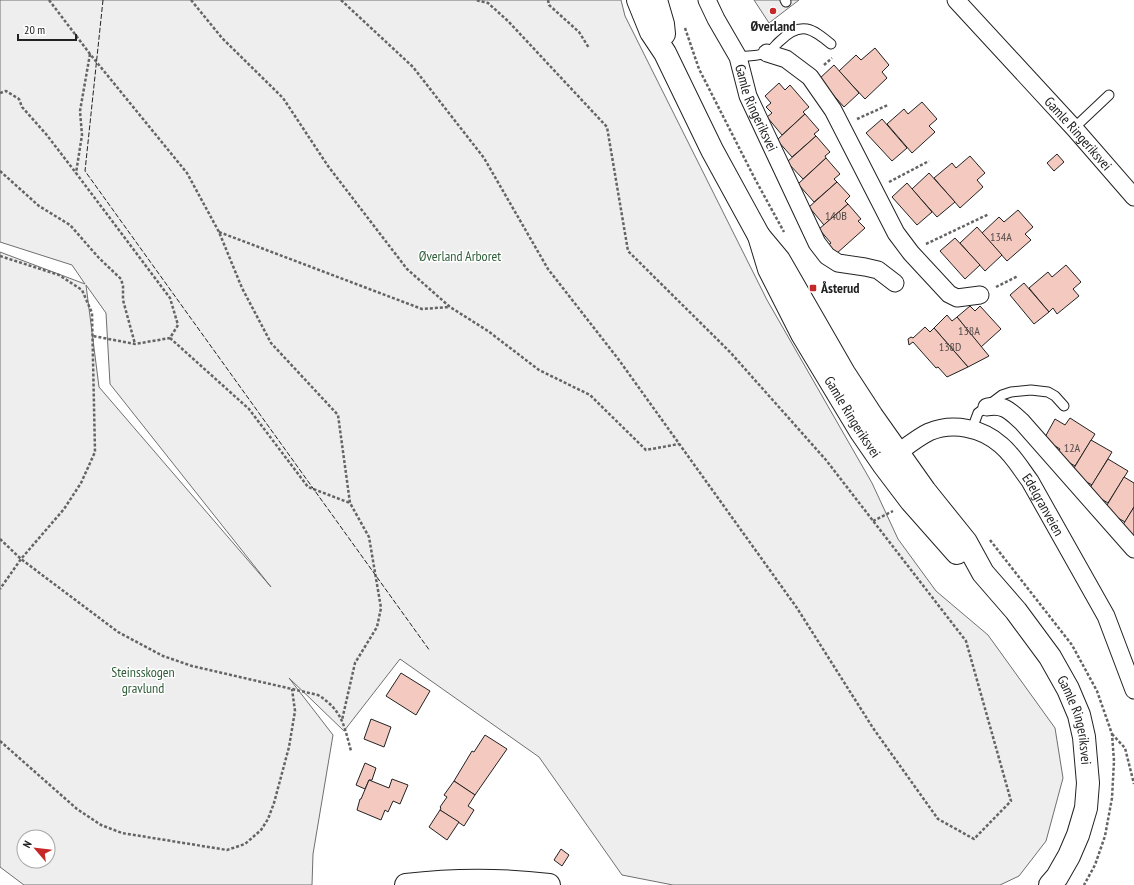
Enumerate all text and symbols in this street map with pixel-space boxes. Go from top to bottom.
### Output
marker: Øverland [768,6,778,16]
scale bar [18,16,76,42]
place label: Øverland [751,17,795,35]
text: 20 m [24,22,45,37]
street label: Gamle Ringeriksvei [731,62,782,154]
street label: Gamle Ringeriksvei [1041,93,1116,174]
house number: 140B [825,208,847,223]
house number: 134A [990,229,1012,244]
park label: Øverland Arboret [419,247,501,265]
place label: Åsterud [820,279,860,297]
marker: Åsterud [808,283,818,293]
house number: 138A [958,323,980,338]
house number: 138D [939,339,961,354]
street label: Gamle Ringeriksvei [820,373,885,461]
house number: 12A [1064,440,1081,455]
street label: Edelgranveien [1018,470,1068,539]
park label: Steinsskogen gravlund [111,663,175,697]
street label: Gamle Ringeriksvei [1053,672,1095,765]
north arrow [16,829,56,869]
text: N [20,838,35,850]

